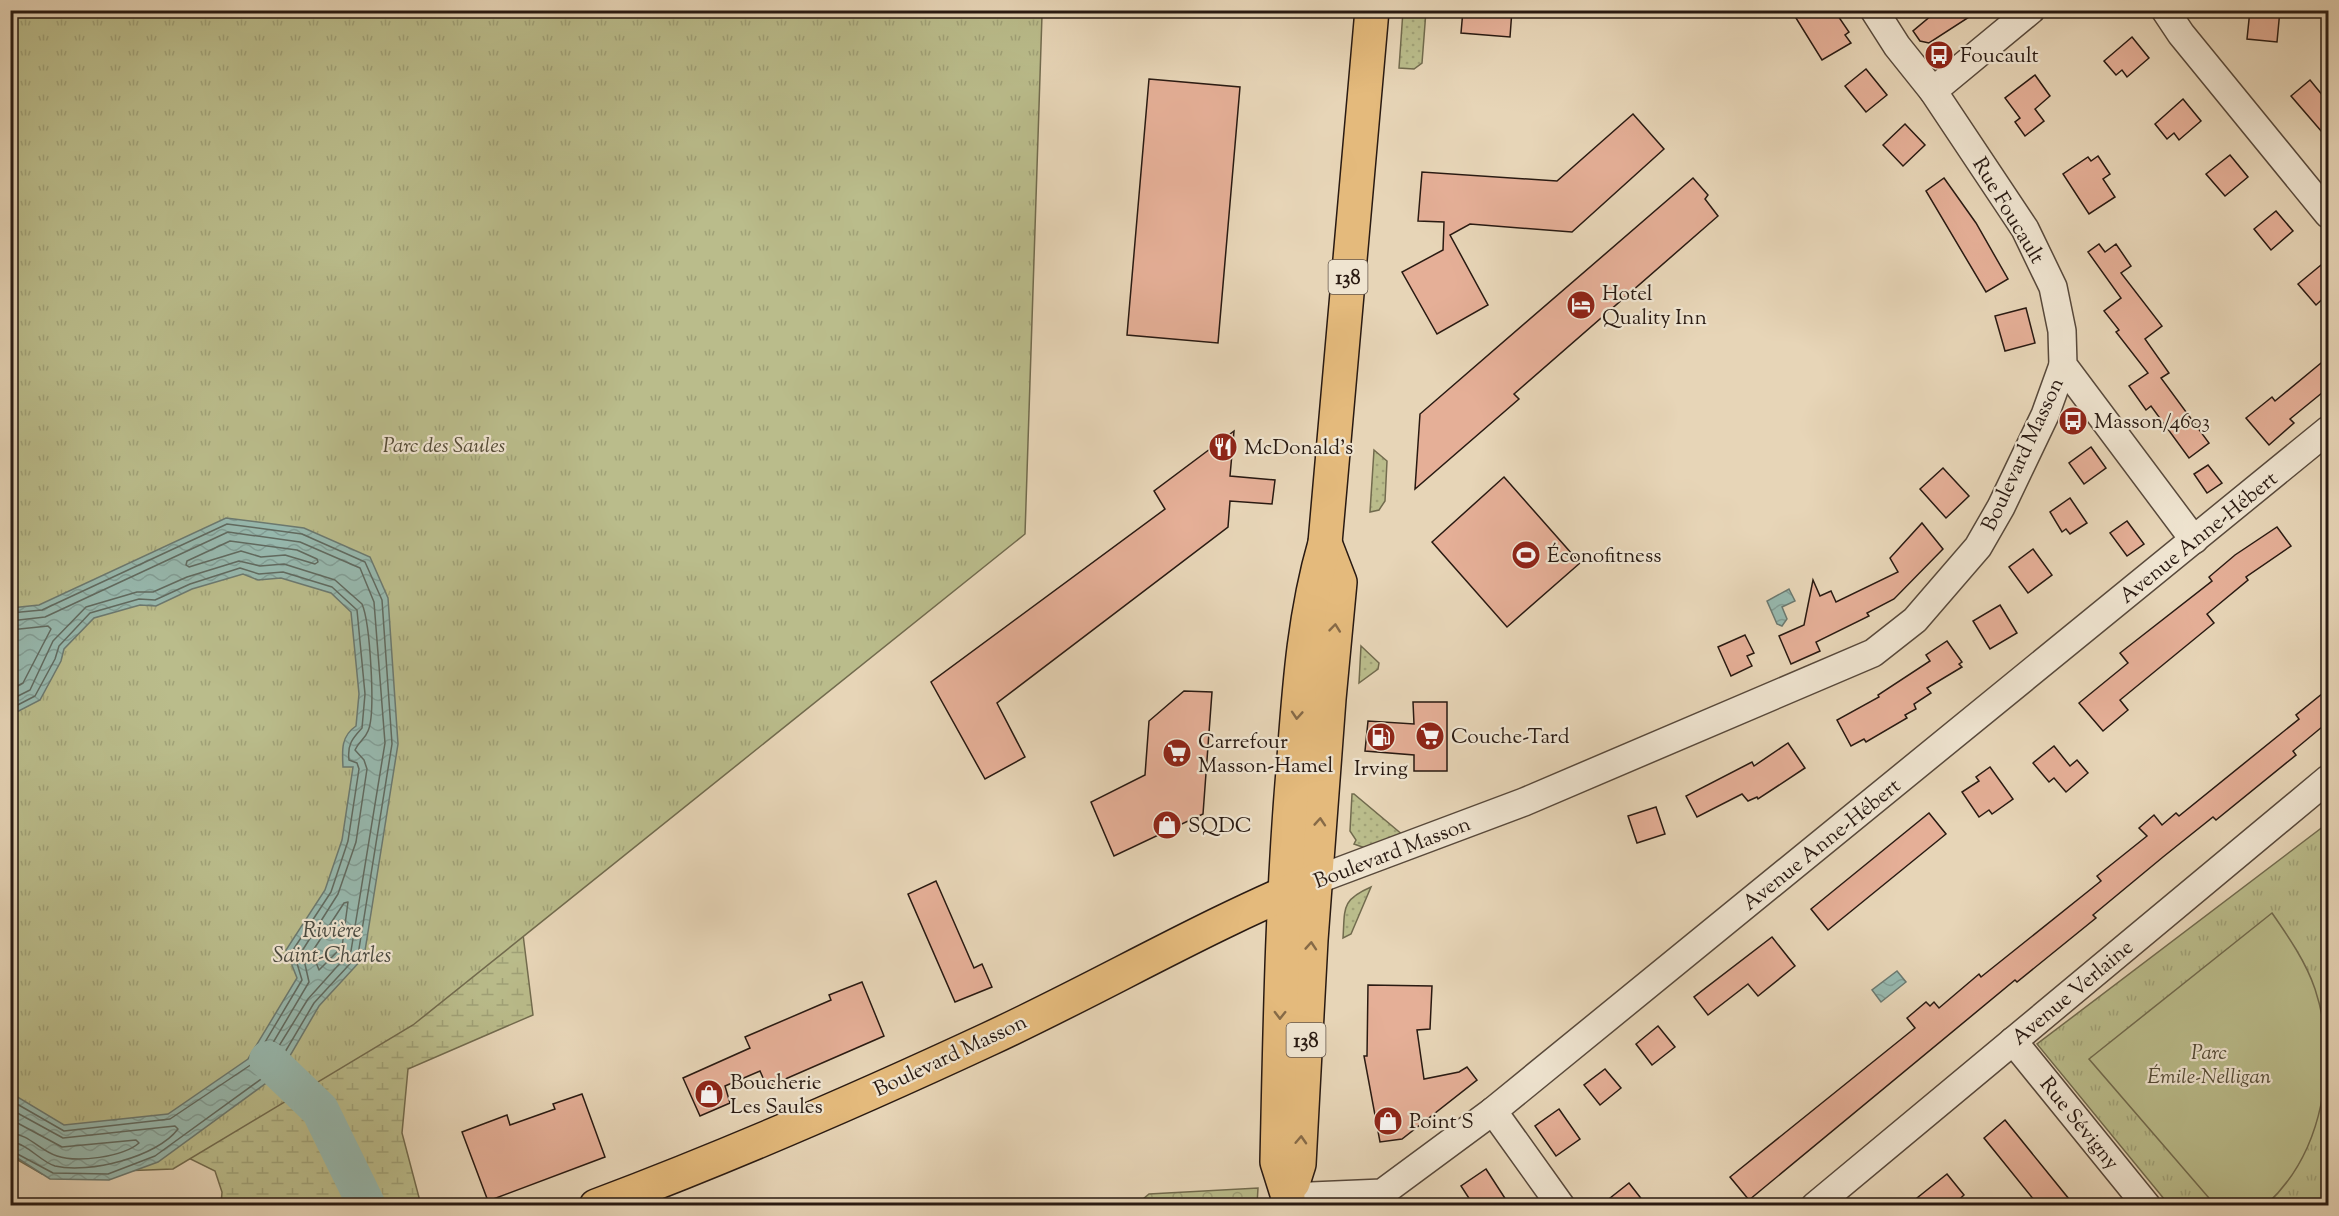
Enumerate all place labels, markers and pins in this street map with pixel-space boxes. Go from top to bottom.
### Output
bus stop icon: Foucault [1923,39,1955,71]
place label: Foucault [1960,42,2039,72]
place label: Hotel Quality Inn [1602,280,1707,334]
hotel icon: Hotel Quality Inn [1565,289,1597,321]
bus stop icon: Masson/4603 [2057,405,2089,437]
place label: Masson/4603 [2094,408,2210,438]
restaurant icon: McDonald's [1207,431,1239,463]
place label: McDonald's [1244,434,1353,464]
sports icon: Éconofitness [1510,539,1542,571]
place label: Éconofitness [1547,542,1661,572]
supermarket icon: Couche-Tard [1414,720,1446,752]
fuel station icon: Irving [1365,721,1397,753]
place label: Couche-Tard [1451,723,1570,753]
place label: Carrefour Masson-Hamel [1198,728,1333,782]
supermarket icon: Carrefour Masson-Hamel [1161,737,1193,769]
place label: Irving [1354,755,1408,785]
shop icon: SQDC [1151,809,1183,841]
place label: SQDC [1188,812,1252,842]
place label: Boucherie Les Saules [730,1069,823,1123]
shop icon: Boucherie Les Saules [693,1078,725,1110]
shop icon: Point S [1372,1105,1404,1137]
place label: Point S [1409,1108,1474,1138]

